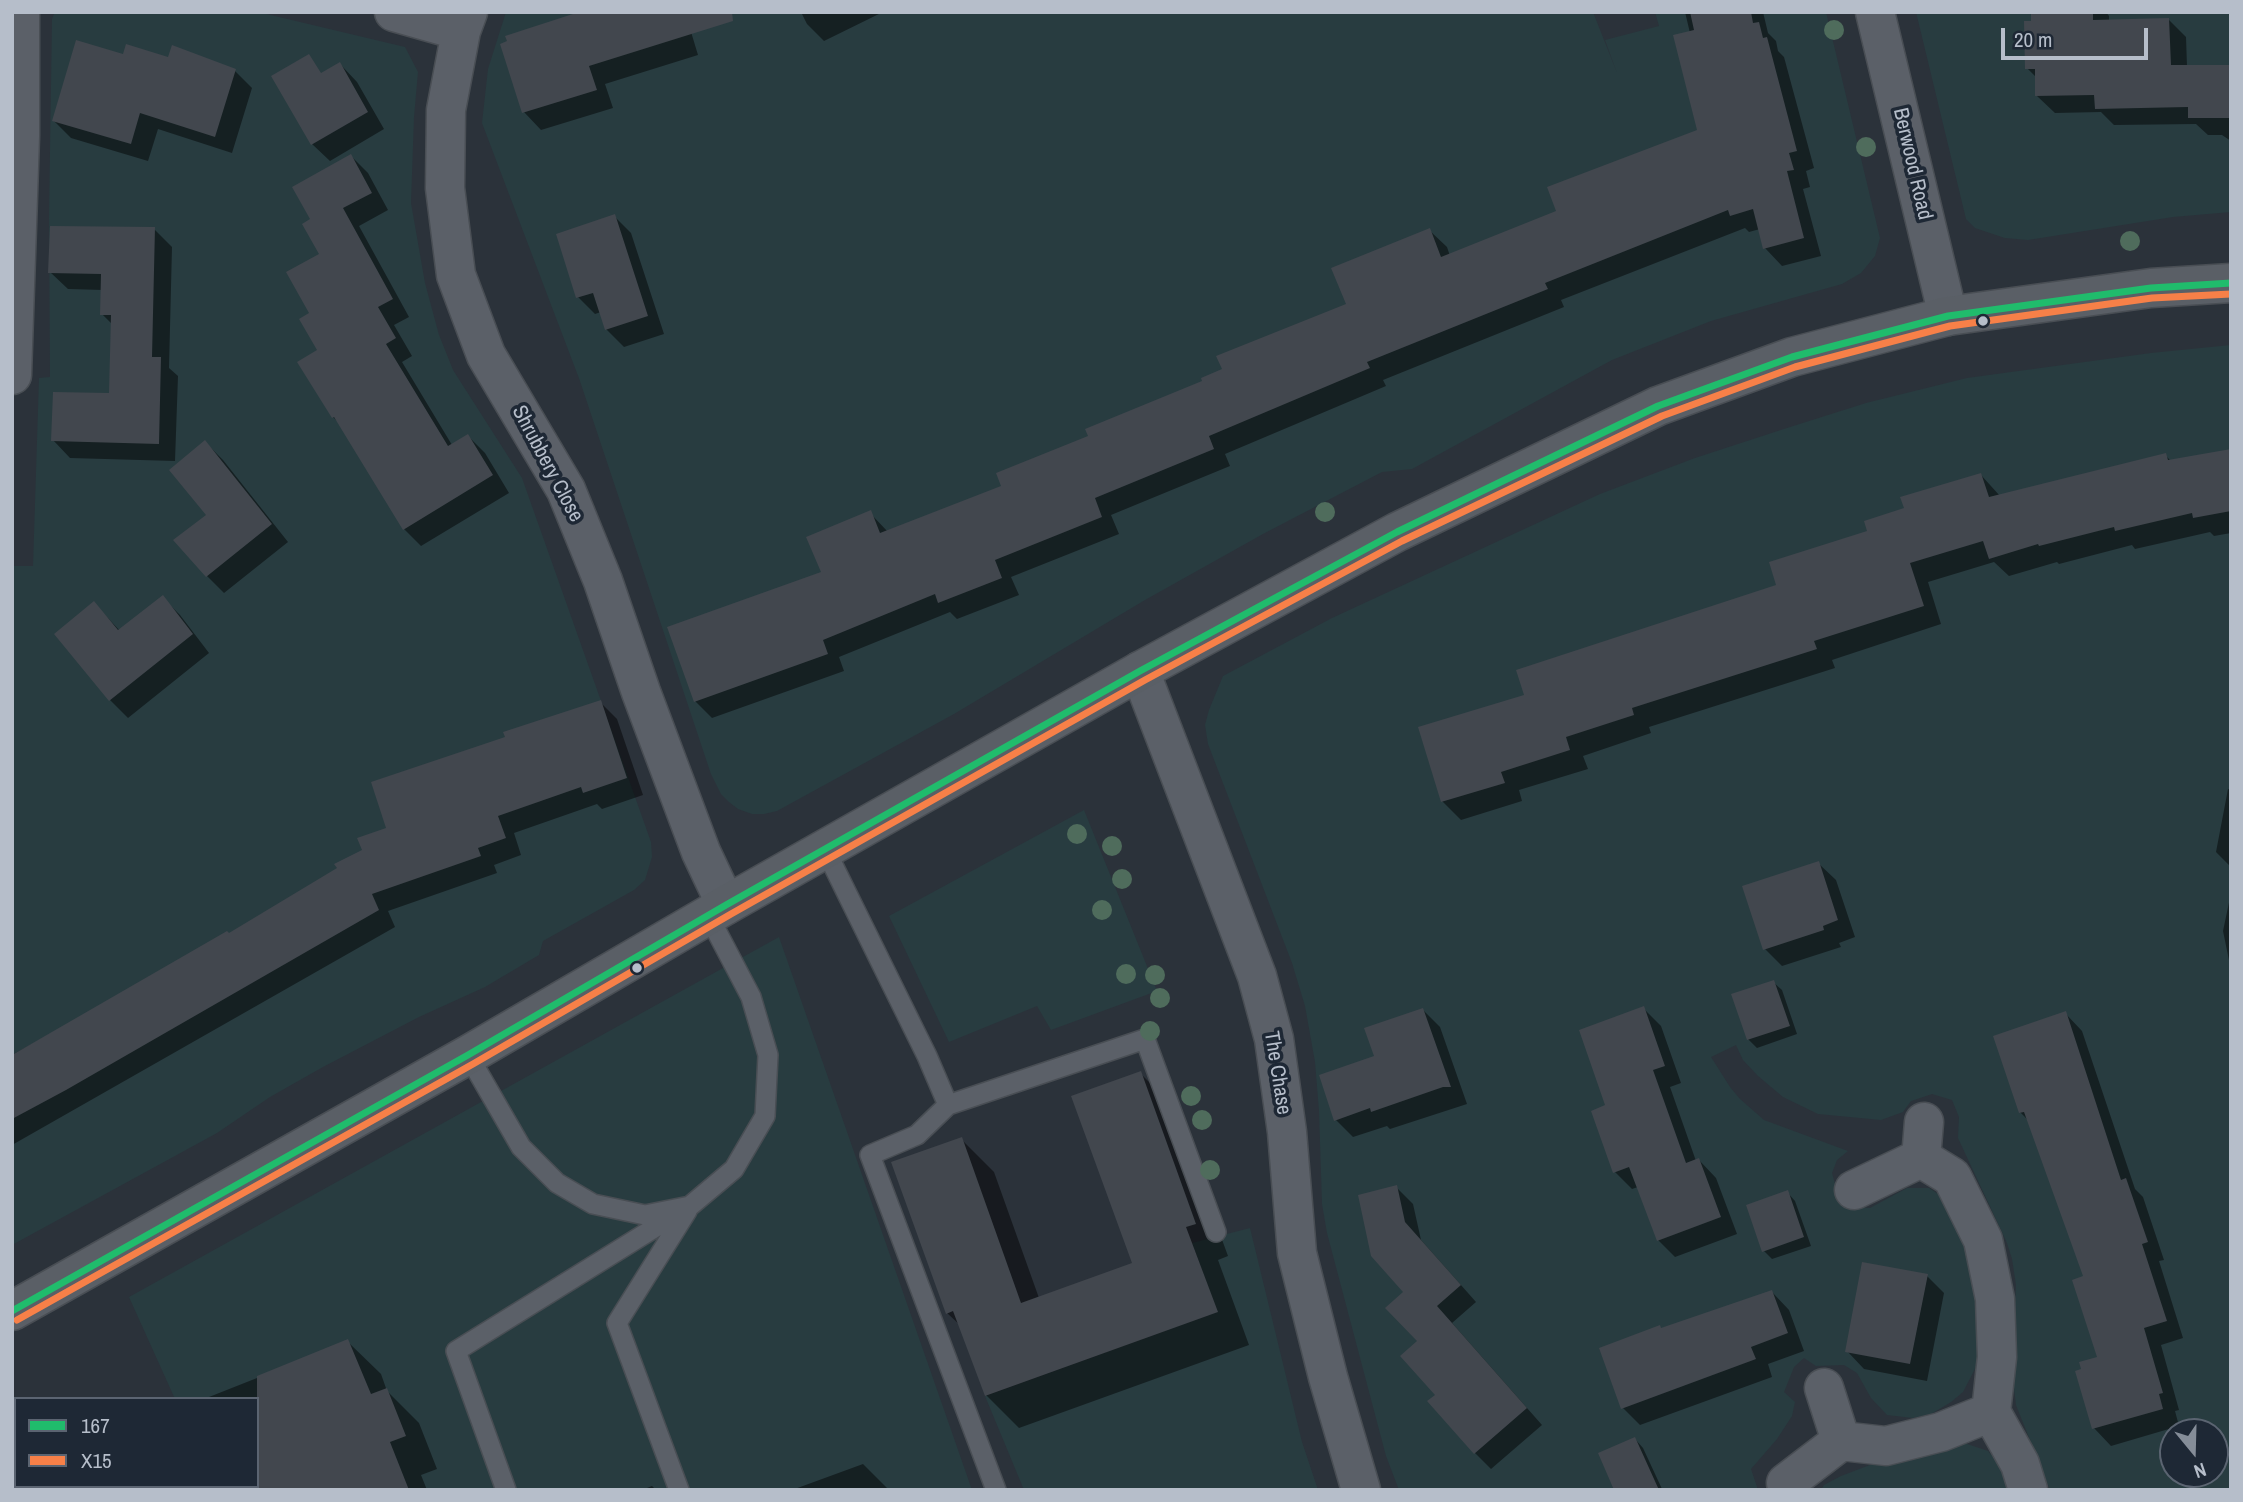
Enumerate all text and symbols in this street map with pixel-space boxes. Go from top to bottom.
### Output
scale bar [2005,14,2152,58]
text: 20 m [2014,25,2052,54]
street label: Berwood Road [1887,106,1937,222]
unlabelled marker [1976,314,1990,328]
street label: Shrubbery Close [506,401,588,527]
unlabelled marker [630,961,644,975]
street label: The Chase [1258,1029,1296,1117]
legend [14,1397,259,1488]
text: 167 [81,1411,110,1440]
north arrow [2159,1418,2229,1488]
text: X15 [81,1446,112,1475]
text: N [2191,1457,2210,1485]

